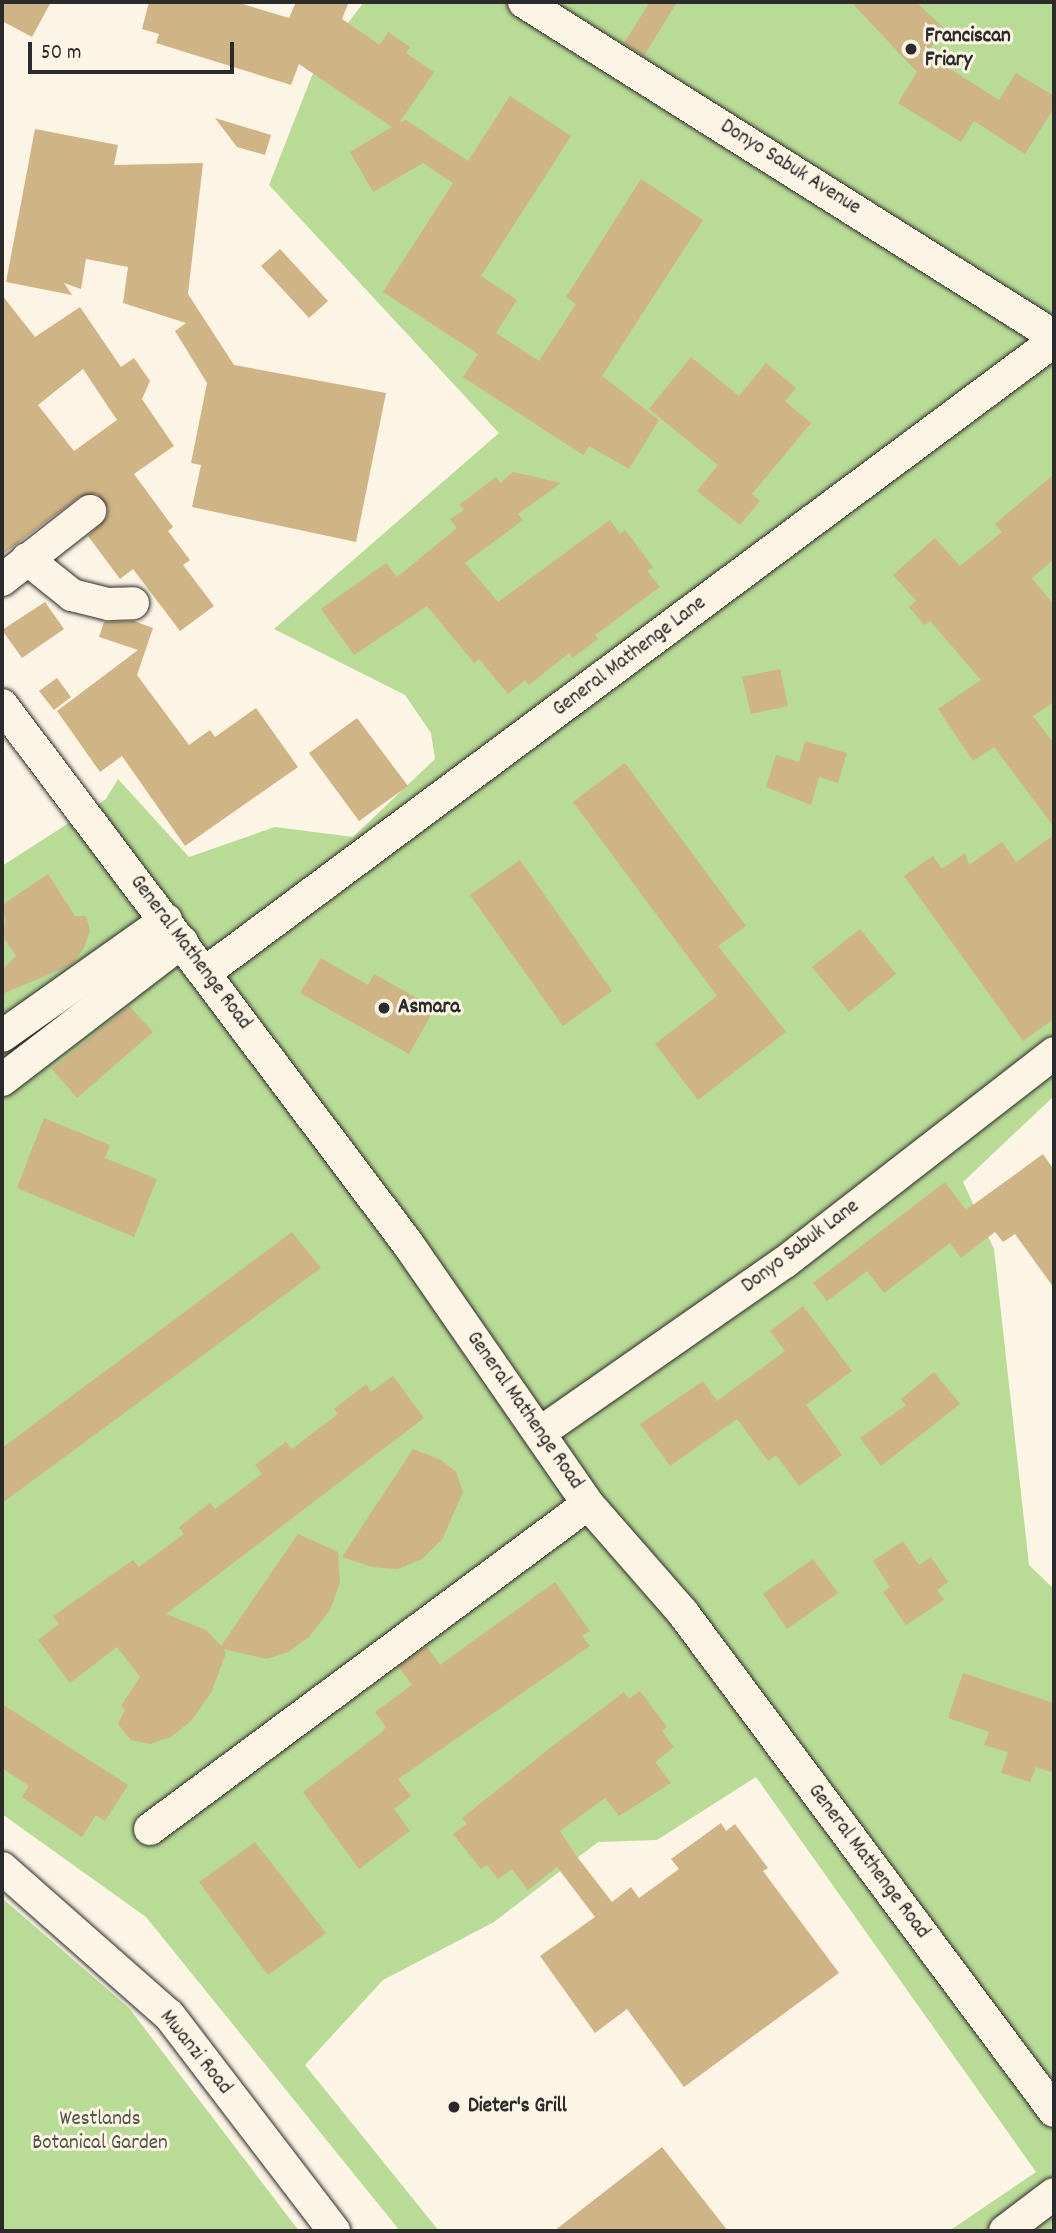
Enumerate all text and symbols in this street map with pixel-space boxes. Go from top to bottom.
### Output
place label: Franciscan Friary [925,24,1011,74]
scale bar [32,28,238,72]
text: 50 m [41,39,81,69]
marker: Franciscan Friary [903,41,919,57]
street label: Donyo Sabuk Avenue [715,115,865,221]
street label: General Mathenge Lane [548,591,712,723]
street label: General Mathenge Road [124,871,256,1035]
place label: Asmara [398,995,460,1021]
marker: Asmara [376,1000,392,1016]
street label: Donyo Sabuk Lane [737,1195,865,1299]
street label: General Mathenge Road [460,1327,588,1495]
street label: General Mathenge Road [802,1780,934,1944]
street label: Mwanzi Road [153,2006,237,2100]
place label: Dieter's Grill [468,2094,567,2120]
marker: Dieter's Grill [446,2099,462,2115]
park label: Westlands Botanical Garden [32,2107,168,2157]

